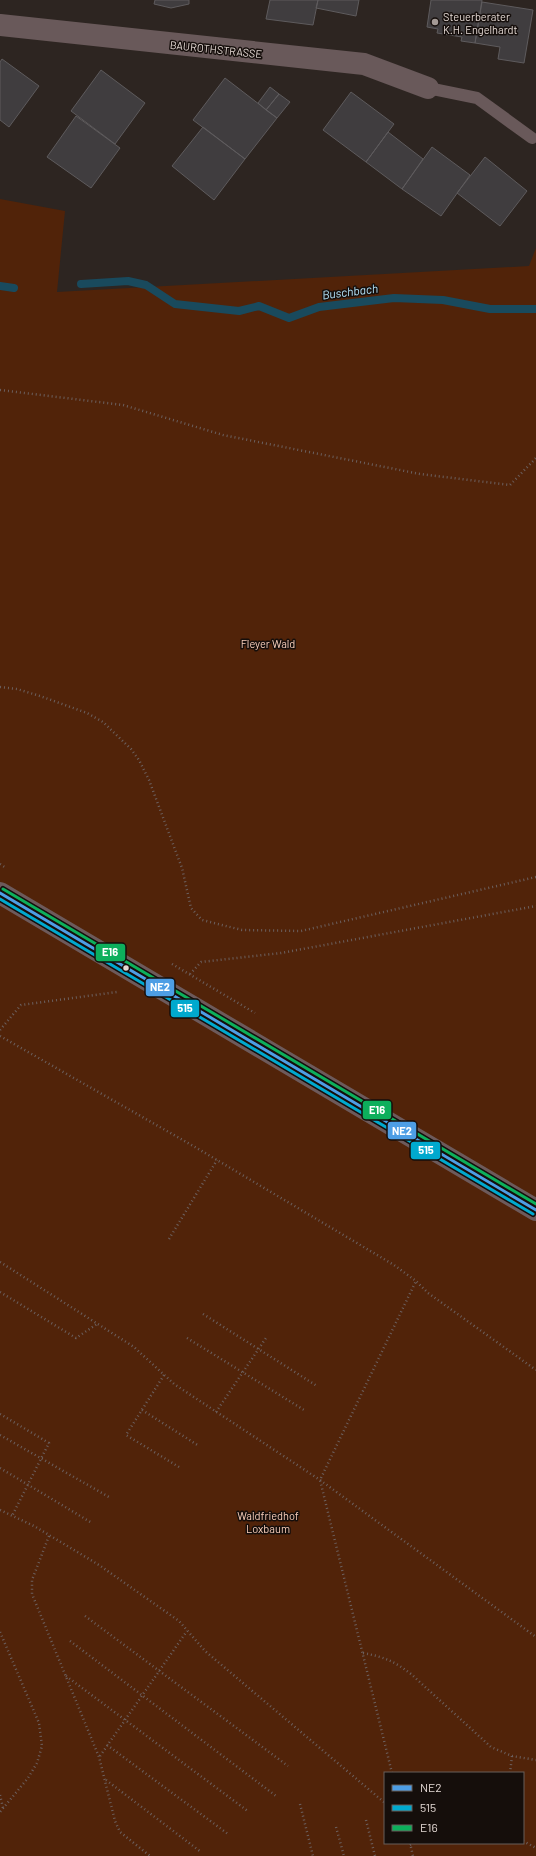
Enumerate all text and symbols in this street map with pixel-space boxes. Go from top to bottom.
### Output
place label: Steuerberater K.H. Engelhardt [443,10,518,36]
marker: Steuerberater K.H. Engelhardt [430,17,440,27]
street label: BAUROTHSTRASSE [169,38,263,60]
water label: Buschbach [321,281,379,301]
park label: Fleyer Wald [241,637,295,650]
line badge: E16 [95,943,126,962]
text: E16 [102,945,118,958]
unlabelled marker [121,963,131,973]
line badge: NE2 [145,978,175,997]
text: NE2 [150,980,170,993]
line badge: 515 [170,999,200,1018]
text: 515 [177,1001,193,1014]
line badge: E16 [362,1100,392,1120]
text: E16 [369,1103,385,1116]
line badge: NE2 [387,1121,417,1140]
text: NE2 [392,1124,412,1137]
line badge: 515 [410,1141,441,1160]
text: 515 [418,1143,434,1156]
park label: Waldfriedhof Loxbaum [237,1509,299,1535]
legend [384,1772,524,1844]
text: NE2 [420,1780,442,1794]
text: 515 [420,1800,436,1814]
text: E16 [420,1820,438,1834]

